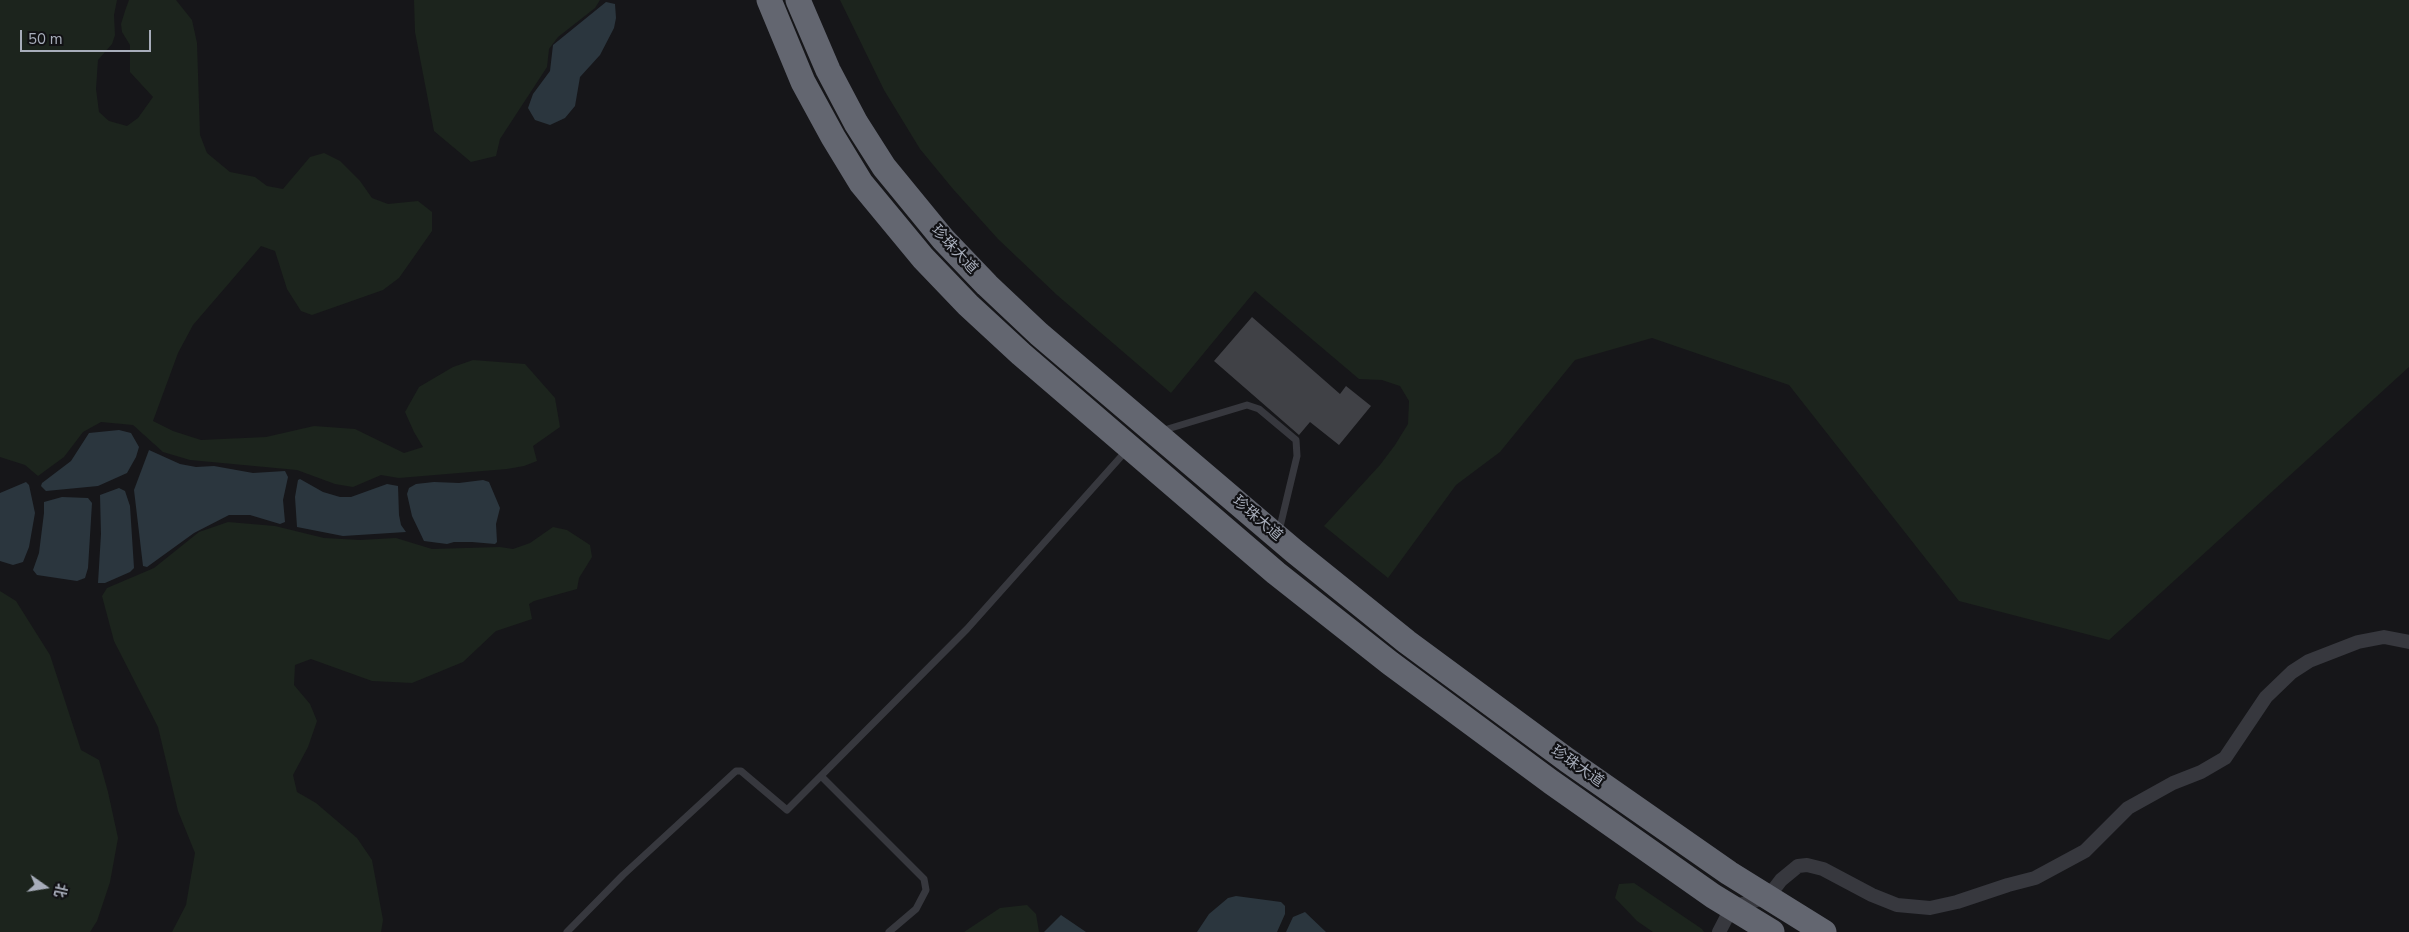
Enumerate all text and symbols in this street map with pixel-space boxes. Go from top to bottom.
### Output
scale bar [22,20,154,52]
text: 50 m [28,29,63,49]
street label: 珍珠大道 [927,222,981,278]
street label: 珍珠大道 [1228,493,1286,545]
street label: 珍珠大道 [1547,742,1607,792]
north arrow [20,862,70,912]
text: 北 [49,882,71,899]

